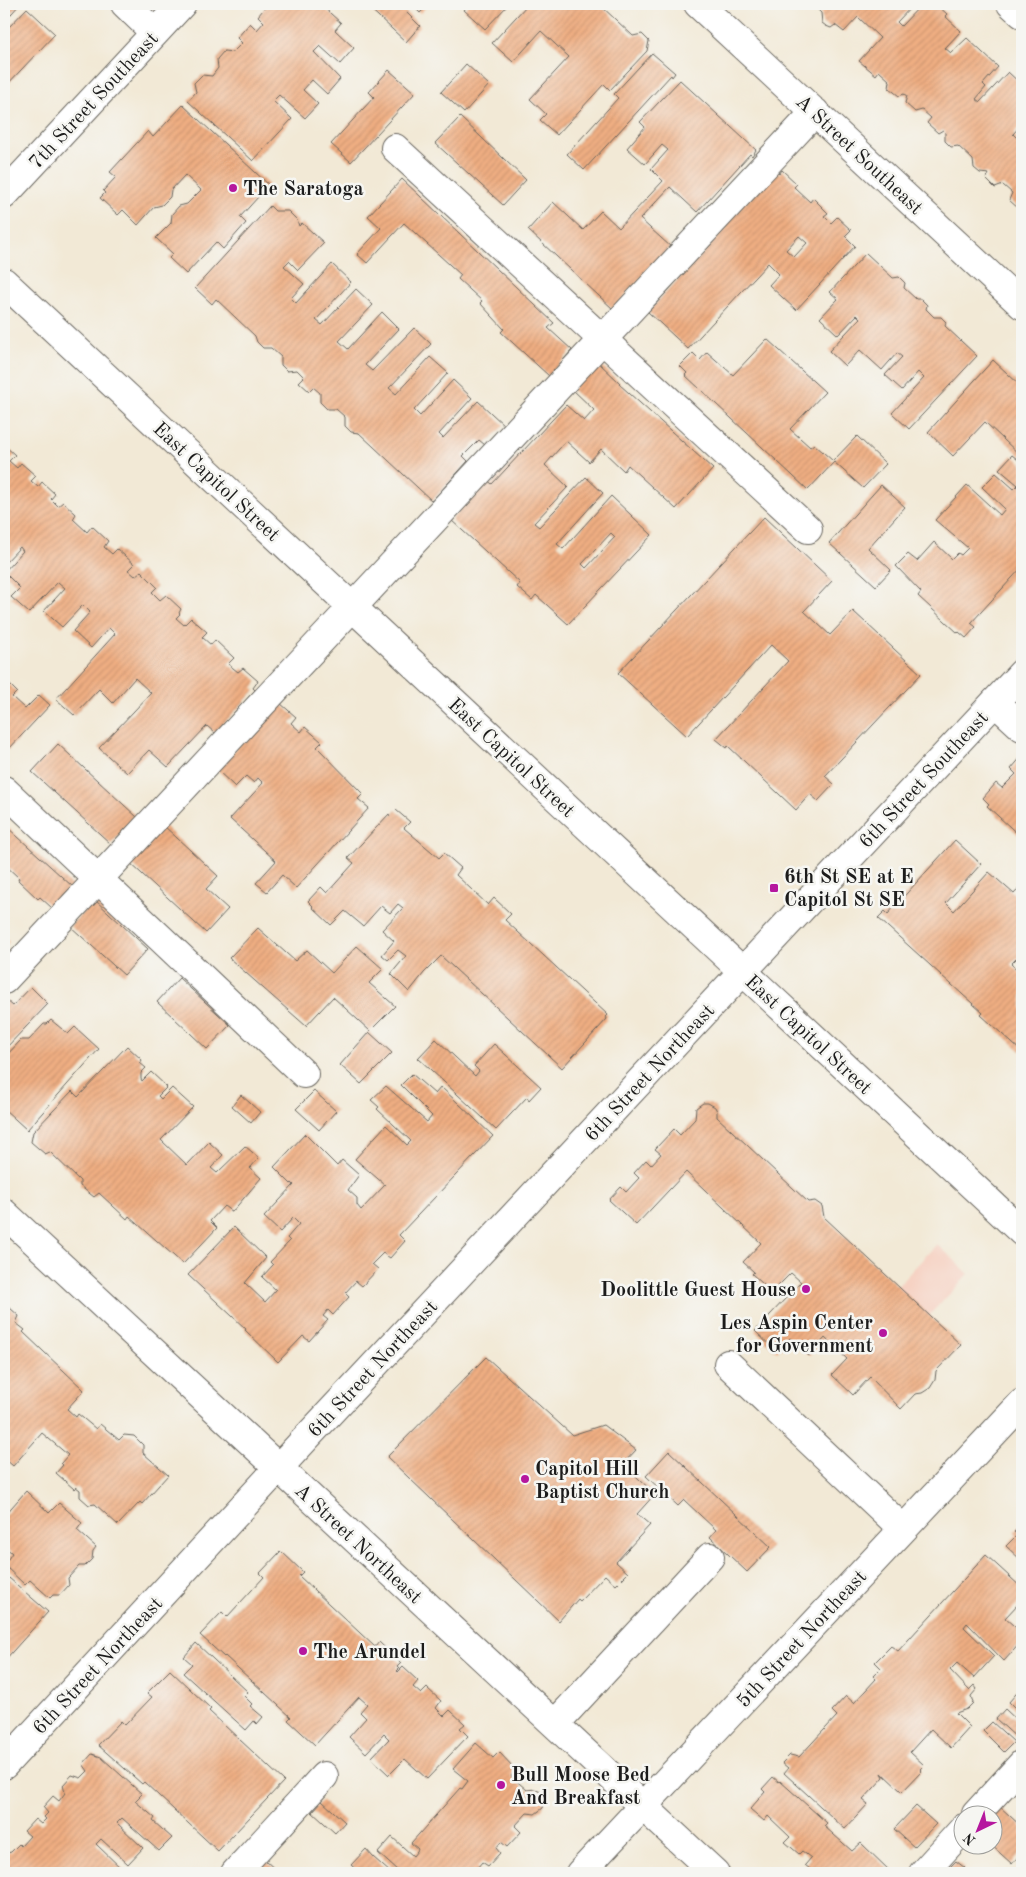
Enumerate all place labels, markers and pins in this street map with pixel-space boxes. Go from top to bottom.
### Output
place label: The Saratoga [243,180,364,200]
marker: The Saratoga [227,182,239,194]
place label: 6th St SE at E Capitol St SE [784,868,914,911]
marker: 6th St SE at E Capitol St SE [768,882,780,894]
place label: Doolittle Guest House [600,1281,796,1301]
marker: Doolittle Guest House [800,1283,812,1295]
place label: Les Aspin Center for Government [720,1314,873,1357]
marker: Les Aspin Center for Government [877,1327,889,1339]
place label: Capitol Hill Baptist Church [535,1460,670,1503]
marker: Capitol Hill Baptist Church [519,1473,531,1485]
place label: The Arundel [313,1643,426,1663]
marker: The Arundel [297,1645,309,1657]
place label: Bull Moose Bed And Breakfast [511,1766,650,1809]
marker: Bull Moose Bed And Breakfast [495,1779,507,1791]

